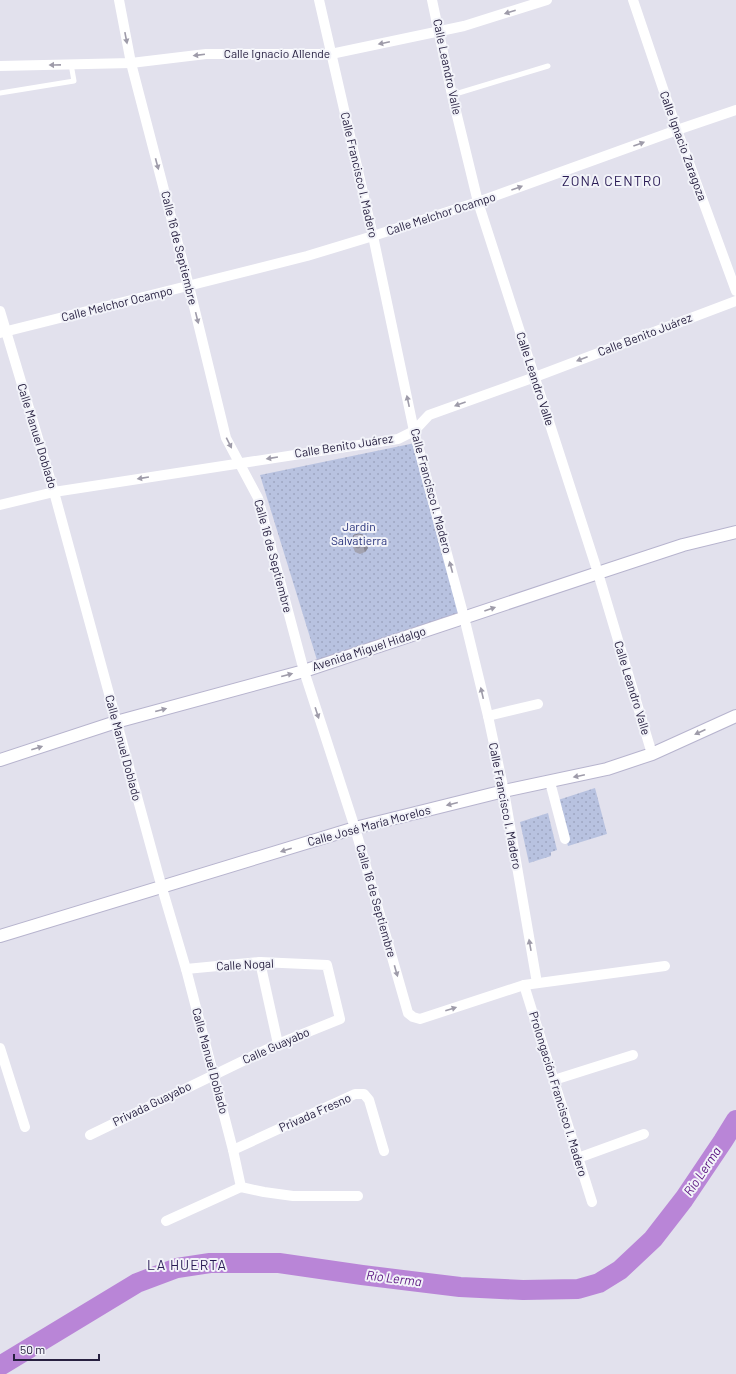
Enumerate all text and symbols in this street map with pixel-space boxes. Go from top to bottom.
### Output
one-way arrow [503,9,515,15]
street label: Calle Leandro Valle [431,18,465,116]
one-way arrow [123,32,129,44]
one-way arrow [378,41,390,47]
street label: Calle Ignacio Allende [224,46,330,60]
one-way arrow [193,52,205,58]
one-way arrow [48,62,61,68]
street label: Calle Ignacio Zaragoza [658,89,710,202]
street label: Calle Francisco I. Madero [339,110,381,239]
one-way arrow [633,140,645,146]
one-way arrow [155,158,161,171]
district label: ZONA CENTRO [562,172,662,189]
one-way arrow [511,185,523,191]
street label: Calle 16 de Septiembre [159,189,201,306]
street label: Calle Melchor Ocampo [384,189,497,237]
street label: Calle Melchor Ocampo [60,282,174,324]
street label: Calle Benito Juárez [596,310,694,358]
one-way arrow [194,311,200,324]
street label: Calle Leandro Valle [514,330,558,427]
one-way arrow [575,357,587,363]
street label: Calle Manuel Doblado [15,381,61,490]
one-way arrow [405,394,411,407]
one-way arrow [453,401,465,407]
street label: Calle Francisco I. Madero [409,427,455,555]
street label: Calle Benito Juárez [293,430,394,460]
one-way arrow [225,438,232,449]
one-way arrow [266,455,278,461]
one-way arrow [137,475,149,481]
street label: Calle 16 de Septiembre [252,498,296,614]
park label: Jardin Salvatierra [331,519,387,547]
one-way arrow [448,561,454,573]
one-way arrow [484,605,496,611]
street label: Avenida Miguel Hidalgo [310,623,427,673]
street label: Calle Leandro Valle [612,639,654,736]
one-way arrow [281,672,293,678]
one-way arrow [479,687,485,699]
street label: Calle Manuel Doblado [103,693,145,802]
one-way arrow [156,707,168,713]
one-way arrow [315,707,321,719]
one-way arrow [695,729,706,735]
street label: Calle Francisco I. Madero [487,741,525,870]
one-way arrow [31,745,43,751]
one-way arrow [572,773,585,779]
one-way arrow [446,801,458,807]
street label: Calle José María Morelos [306,802,432,848]
street label: Calle 16 de Septiembre [354,843,400,959]
one-way arrow [280,847,292,853]
one-way arrow [527,939,533,951]
street label: Calle Nogal [216,956,274,972]
one-way arrow [393,965,399,977]
street label: Calle Manuel Doblado [190,1006,232,1115]
one-way arrow [445,1006,457,1012]
street label: Prolongación Francisco I. Madero [527,1009,591,1178]
street label: Calle Guayabo [240,1024,311,1066]
street label: Privada Guayabo [110,1078,193,1128]
street label: Privada Fresno [276,1090,353,1134]
water label: Río Lerma [680,1143,724,1199]
district label: LA HUERTA [147,1256,227,1273]
water label: Río Lerma [365,1267,423,1289]
scale bar [14,1336,99,1362]
text: 50 m [20,1342,45,1356]

